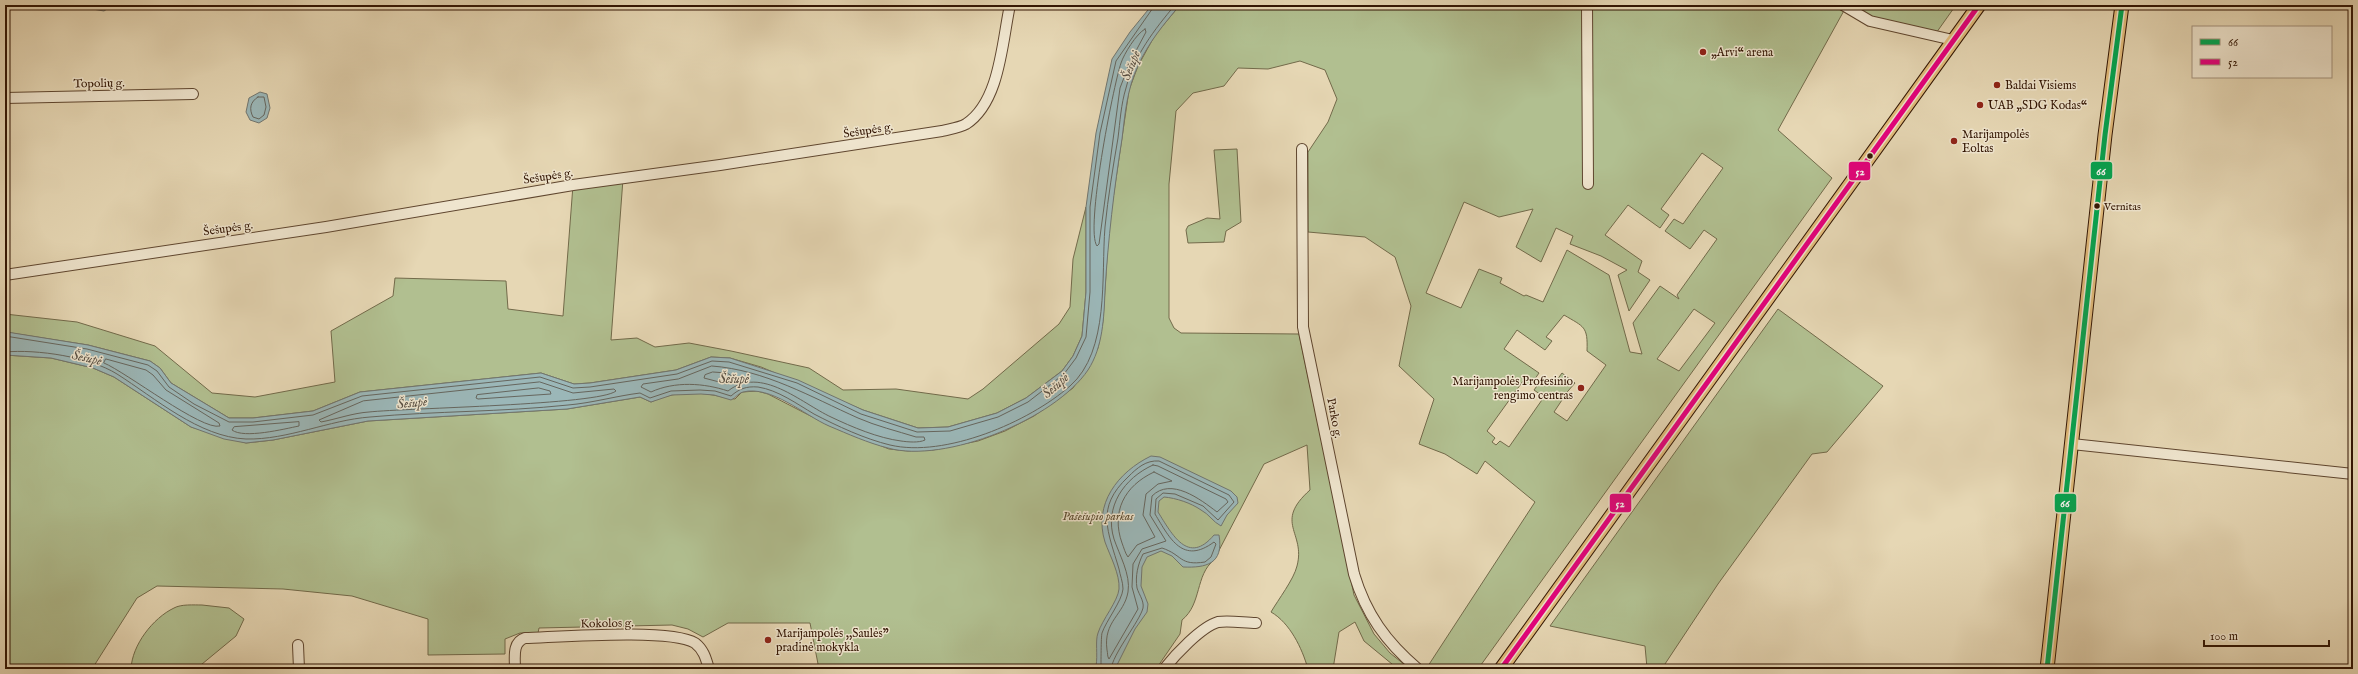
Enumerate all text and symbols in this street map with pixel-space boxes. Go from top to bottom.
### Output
legend [2192,26,2332,78]
text: 66 [2228,35,2239,50]
place label: „Arvi“ arena [1711,45,1774,60]
water label: Šešupė [1117,47,1145,83]
marker: „Arvi“ arena [1698,47,1708,57]
text: 52 [2228,55,2238,70]
street label: Topolių g. [73,76,125,92]
place label: Baldai Visiems [2005,78,2076,93]
marker: Baldai Visiems [1992,80,2002,90]
place label: UAB „SDG Kodas“ [1988,98,2087,113]
marker: UAB „SDG Kodas“ [1975,100,1985,110]
street label: Šešupės g. [842,118,894,143]
place label: Marijampolės Eoltas [1962,127,2029,156]
marker: Marijampolės Eoltas [1949,136,1959,146]
unlabelled marker [1865,151,1875,161]
line badge: 52 [1848,161,1871,181]
line badge: 66 [2090,161,2113,180]
street label: Šešupės g. [522,164,574,189]
text: 52 [1855,165,1865,179]
text: 66 [2096,165,2107,179]
place label: Vernitas [2103,200,2141,214]
marker: Vernitas [2092,201,2102,211]
street label: Šešupės g. [202,217,254,240]
water label: Šešupė [70,346,104,370]
water label: Šešupė [1038,368,1073,403]
water label: Šešupė [719,370,750,388]
place label: Marijampolės Profesinio rengimo centras [1452,374,1574,403]
marker: Marijampolės Profesinio rengimo centras [1576,383,1586,393]
water label: Šešupė [396,392,429,414]
street label: Parko g. [1323,397,1346,440]
line badge: 52 [1609,493,1632,513]
line badge: 66 [2054,493,2077,513]
text: 52 [1615,497,1625,511]
text: 66 [2060,497,2071,511]
park label: Pašešupio parkas [1062,509,1134,524]
street label: Kokolos g. [580,616,634,631]
scale bar [2204,622,2329,648]
place label: Marijampolės ,,Saulės" pradinė mokykla [776,626,889,656]
text: 100 m [2210,629,2238,644]
marker: Marijampolės ,,Saulės" pradinė mokykla [763,635,773,645]

